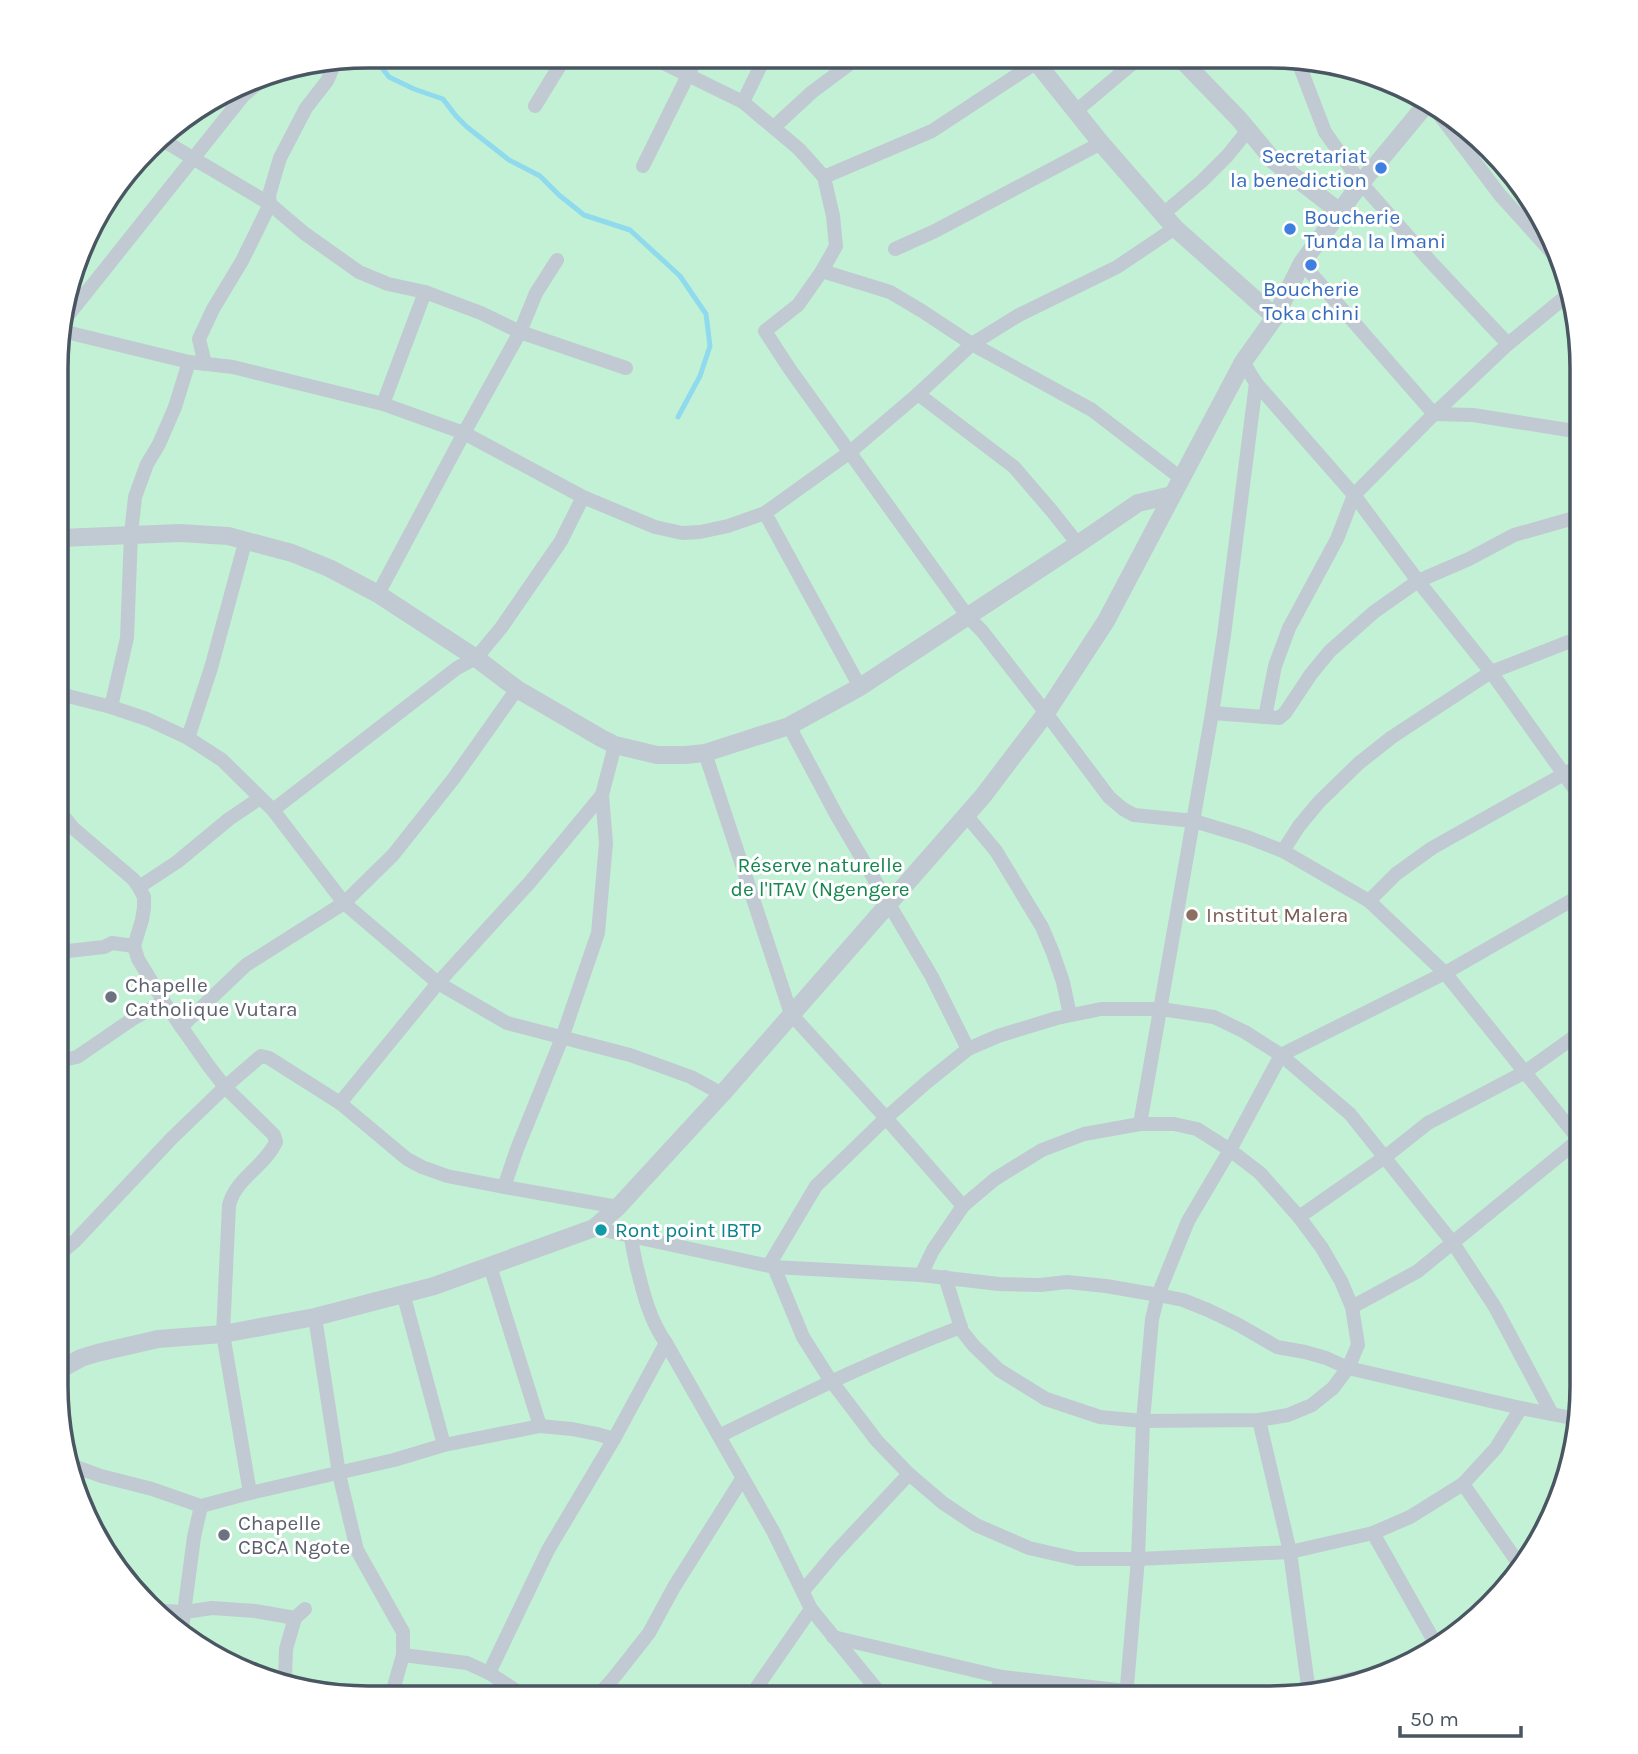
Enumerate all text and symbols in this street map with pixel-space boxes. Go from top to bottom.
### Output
place label: Secretariat la benediction [1230,144,1367,192]
marker: Secretariat la benediction [1373,160,1389,176]
place label: Boucherie Tunda la Imani [1304,205,1446,253]
marker: Boucherie Tunda la Imani [1282,221,1298,237]
marker: Boucherie Toka chini [1303,257,1319,273]
place label: Boucherie Toka chini [1262,277,1360,325]
park label: Réserve naturelle de l'ITAV (Ngengere [731,853,909,901]
place label: Institut Malera [1206,903,1348,927]
marker: Institut Malera [1184,907,1200,923]
place label: Chapelle Catholique Vutara [125,973,298,1021]
marker: Chapelle Catholique Vutara [103,989,119,1005]
place label: Ront point IBTP [615,1218,762,1242]
marker: Ront point IBTP [593,1222,609,1238]
place label: Chapelle CBCA Ngote [238,1511,350,1559]
marker: Chapelle CBCA Ngote [216,1527,232,1543]
scale bar [1400,1694,1521,1738]
text: 50 m [1410,1707,1459,1731]

